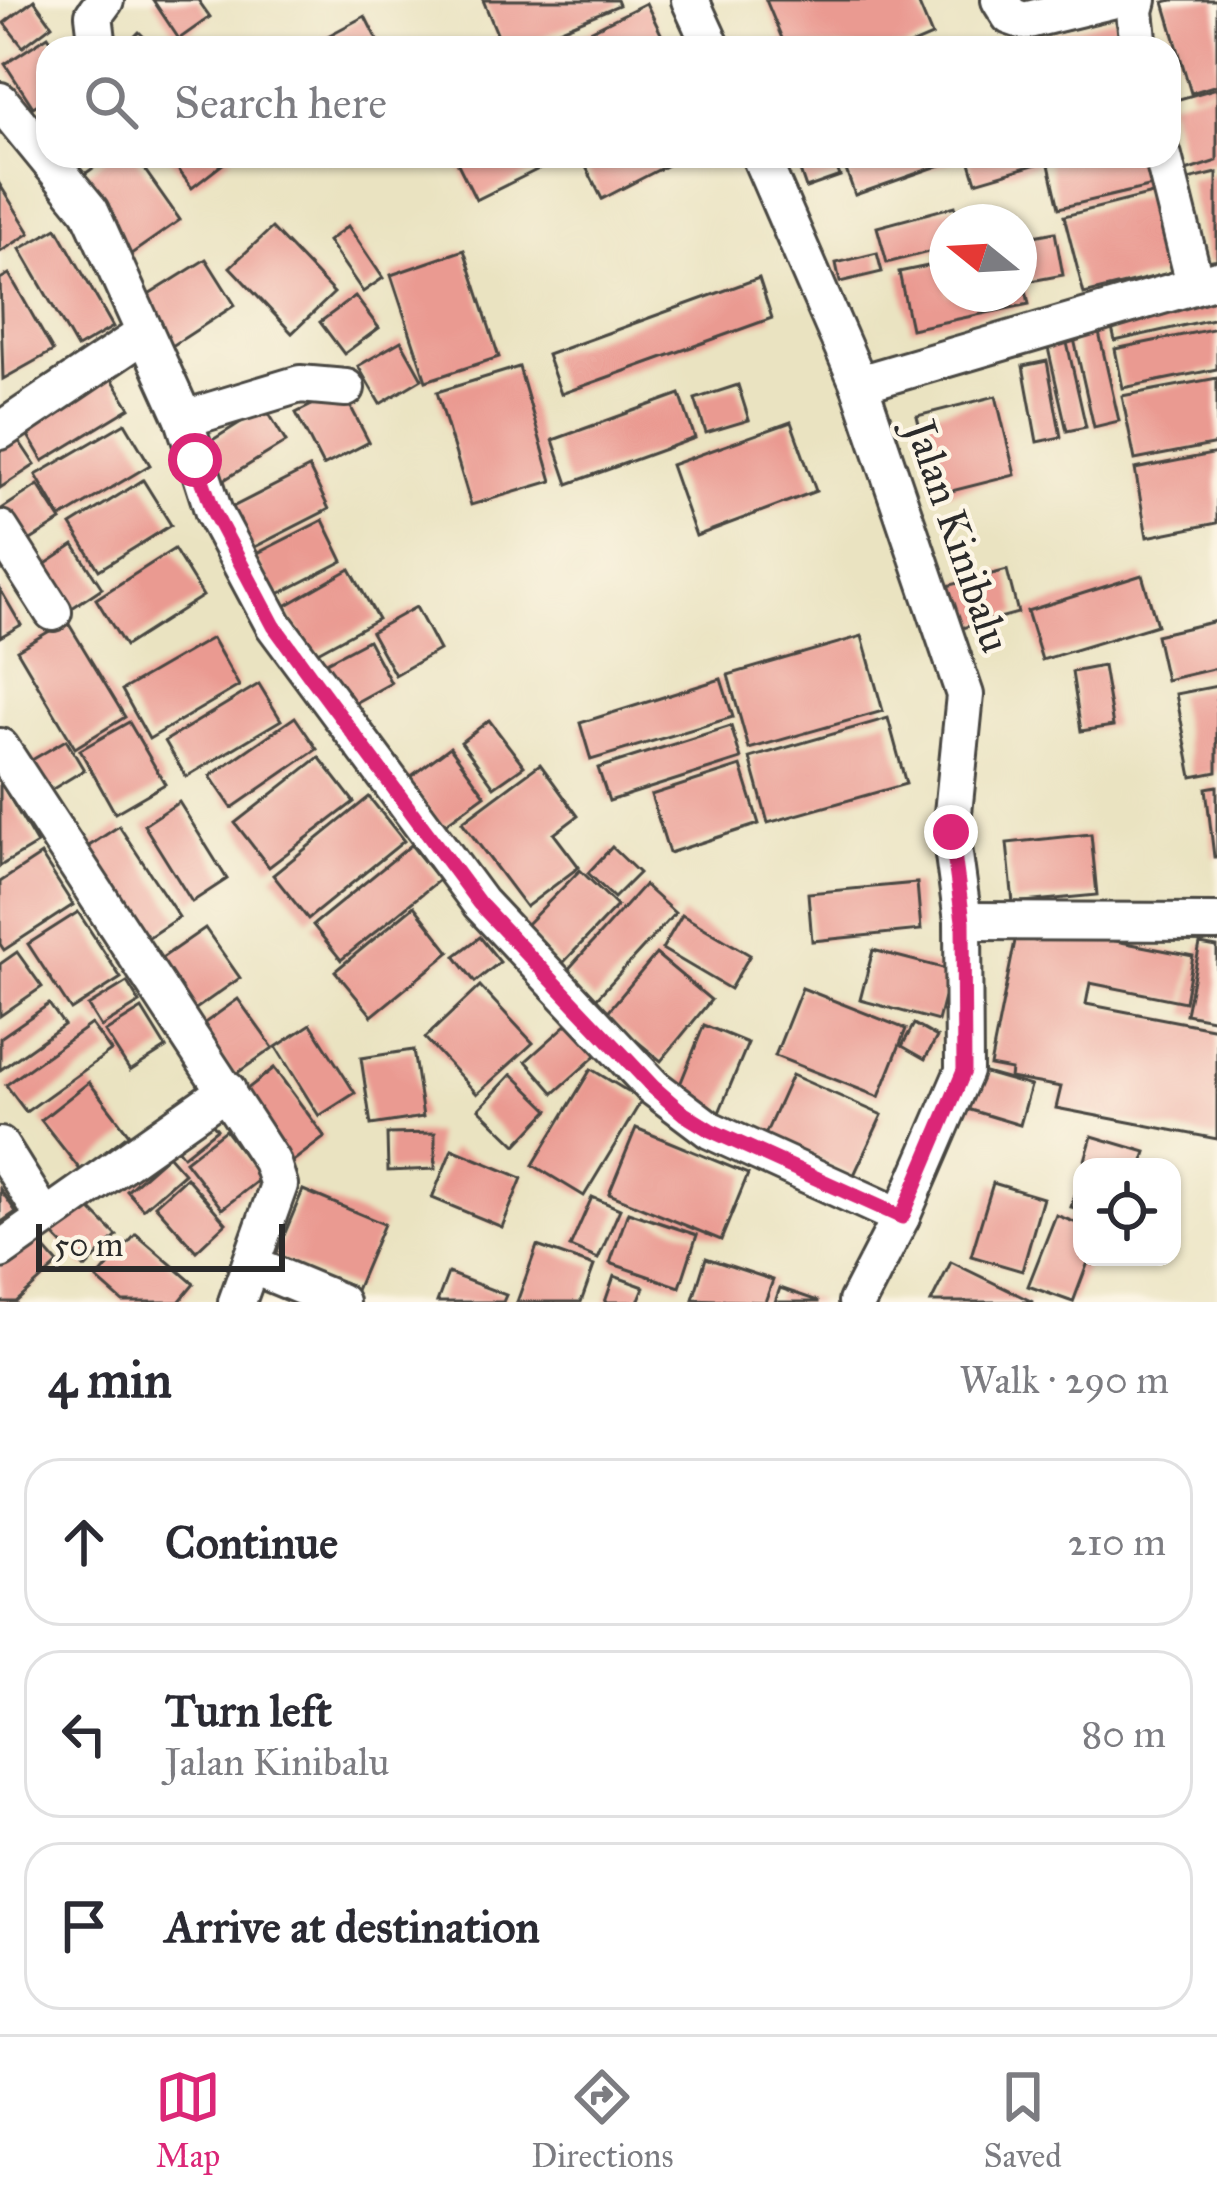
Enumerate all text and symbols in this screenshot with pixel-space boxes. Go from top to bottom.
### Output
search box [36,36,1181,168]
icon: search [78,69,144,135]
text: Search here [174,75,387,130]
north arrow [929,204,1037,312]
street label: Jalan Kinibalu [893,410,1022,659]
route start [168,433,222,487]
route end [924,805,978,859]
map controls [1073,1158,1181,1266]
button: locate [1073,1158,1181,1266]
scale bar [36,1218,285,1271]
text: 50 m [54,1225,123,1265]
text: 4 min [48,1349,172,1411]
text: Walk · 290 m [959,1356,1169,1404]
icon: ahead [51,1509,117,1575]
text: Continue [165,1515,338,1570]
text: 210 m [1068,1518,1166,1566]
text: Turn left [165,1683,332,1738]
icon: left [51,1701,117,1767]
text: 80 m [1081,1710,1166,1758]
text: Jalan Kinibalu [165,1738,389,1786]
icon: arrive [51,1893,117,1959]
text: Arrive at destination [165,1899,540,1954]
tab: Map [155,2064,221,2176]
tab: Directions [531,2064,673,2176]
tab: Saved [984,2064,1062,2176]

